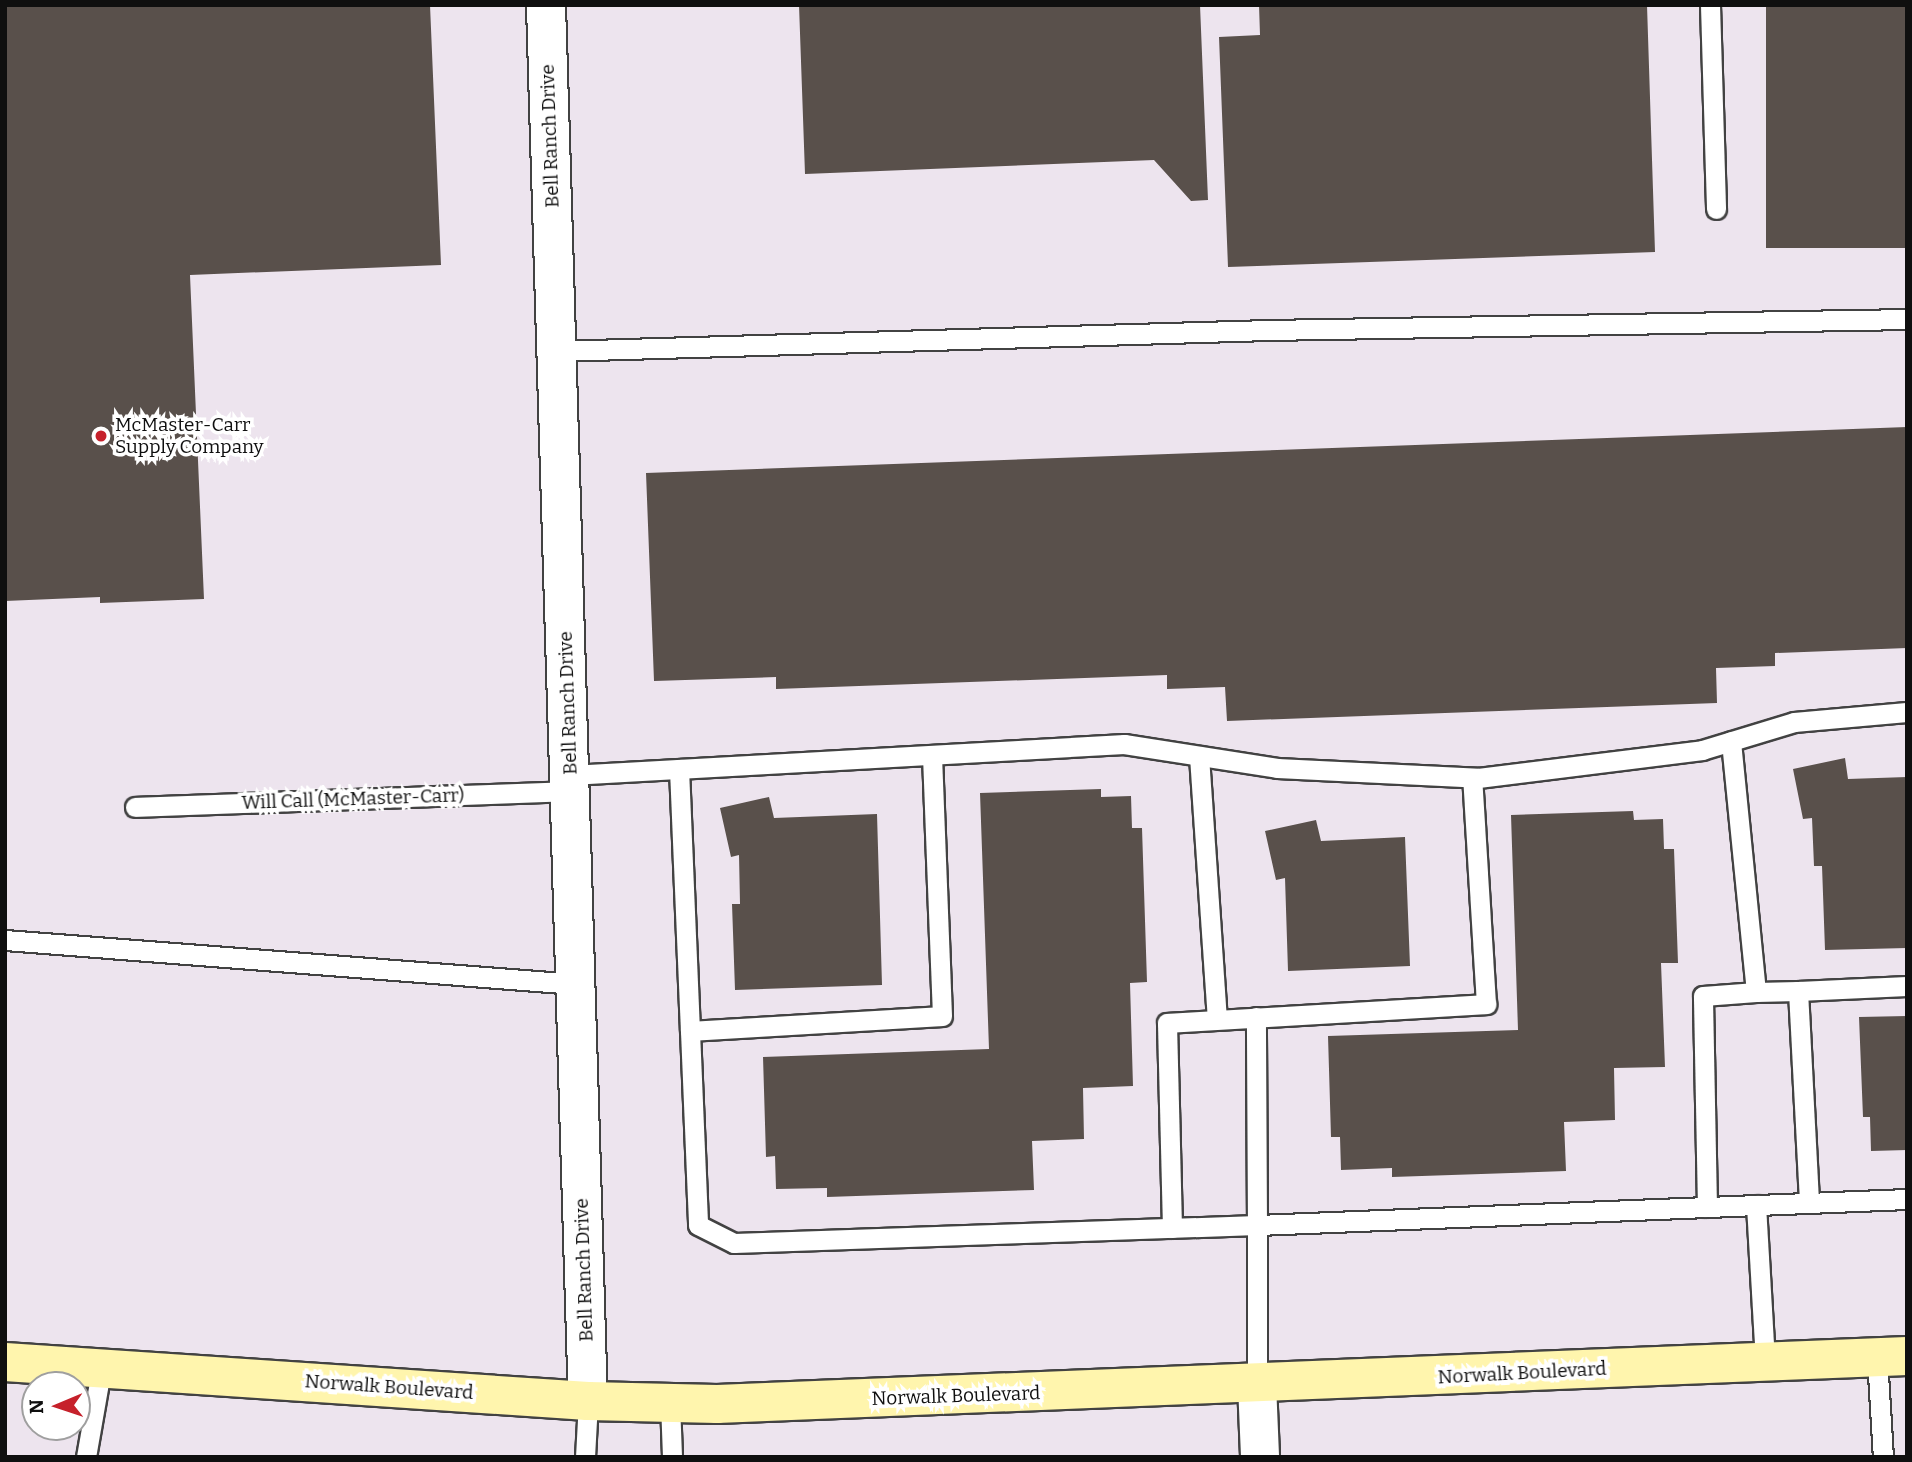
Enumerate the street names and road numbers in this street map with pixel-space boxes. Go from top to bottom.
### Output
street label: Bell Ranch Drive [536,64,564,208]
street label: Bell Ranch Drive [554,631,582,775]
street label: Will Call (McMaster-Carr) [241,784,465,814]
street label: Bell Ranch Drive [570,1198,598,1342]
street label: Norwalk Boulevard [1437,1357,1607,1389]
street label: Norwalk Boulevard [304,1370,474,1404]
street label: Norwalk Boulevard [871,1382,1041,1410]

